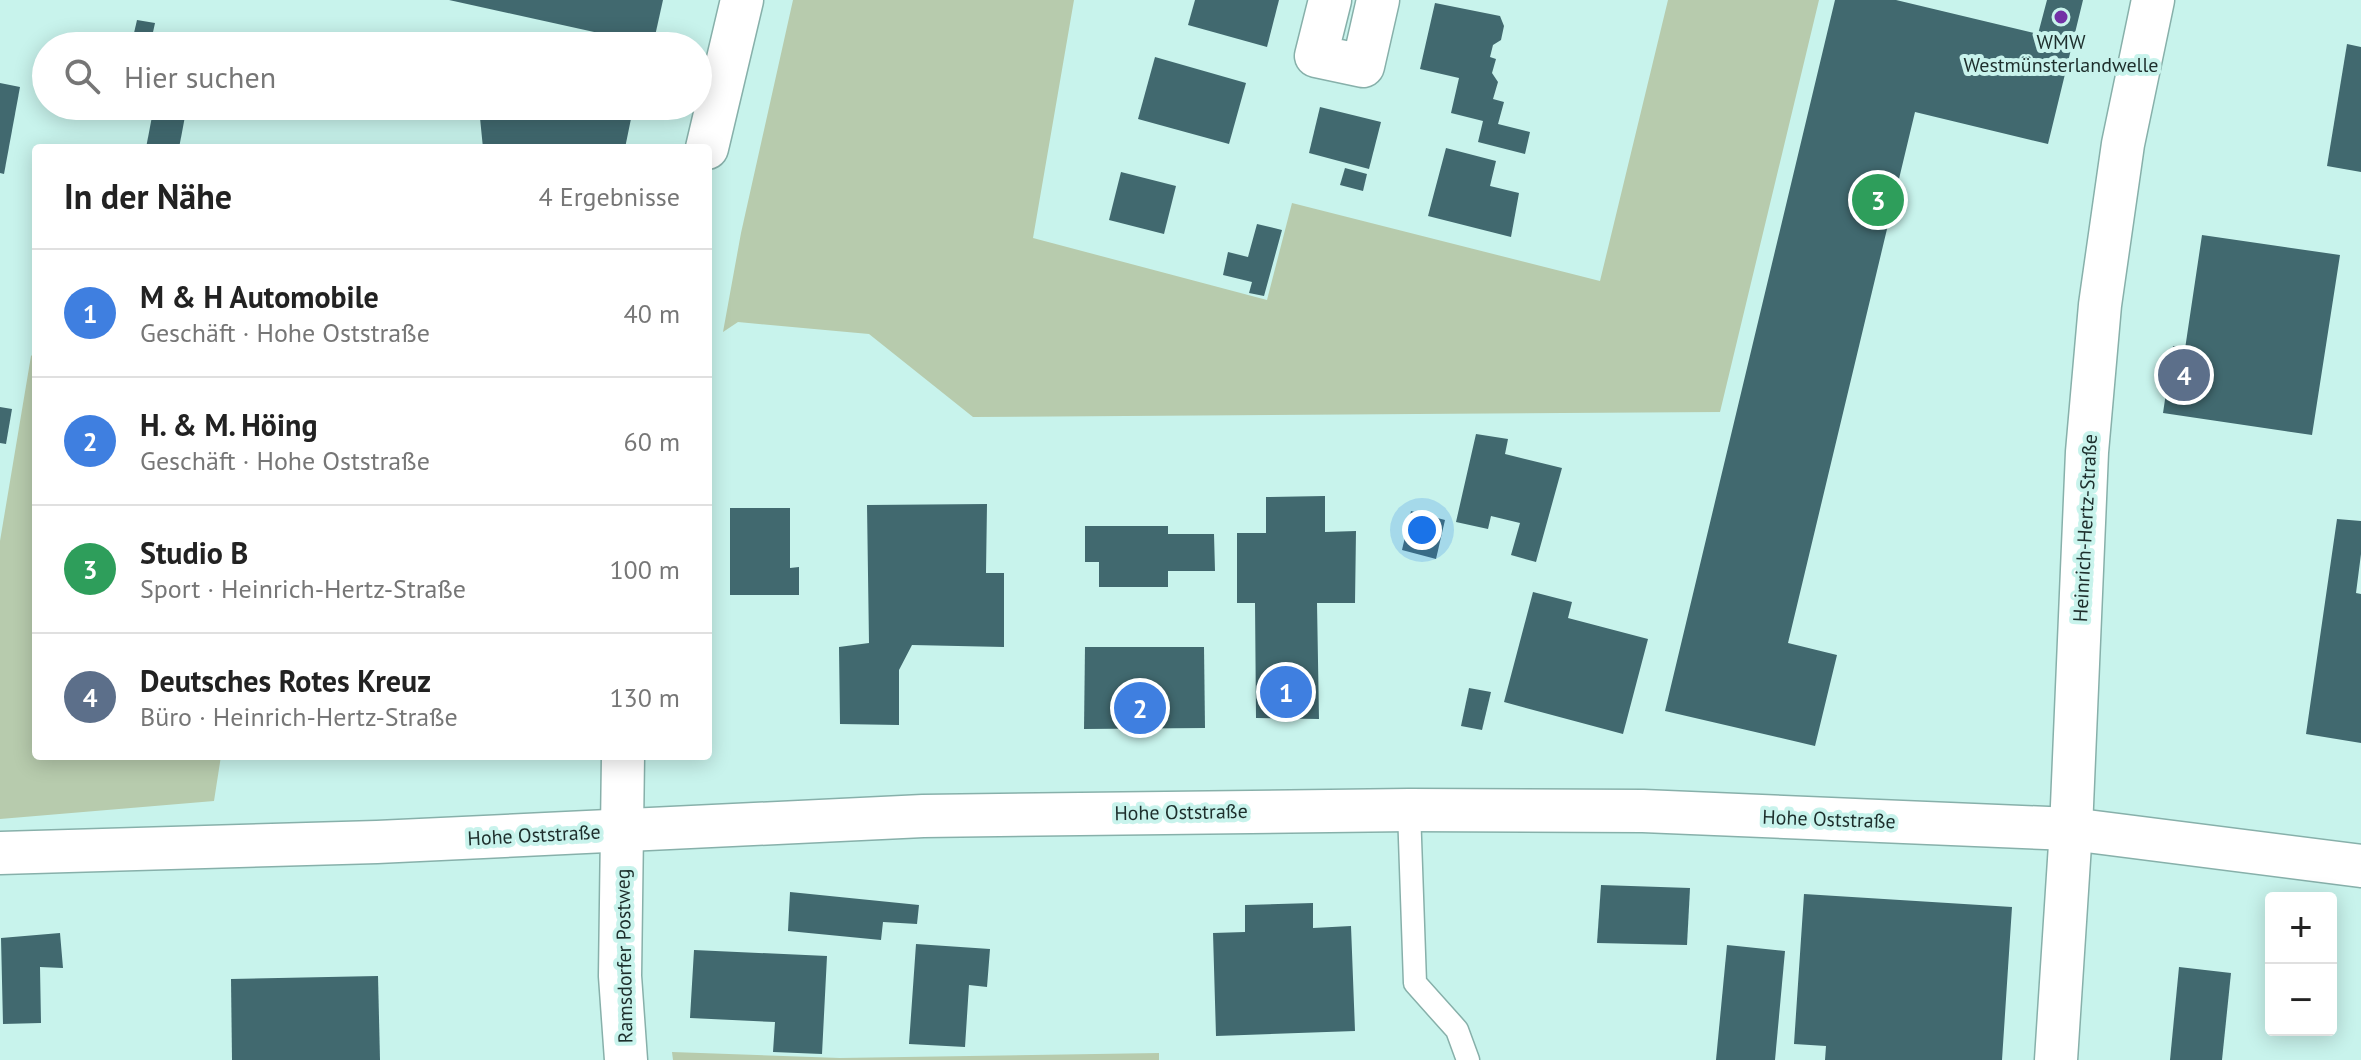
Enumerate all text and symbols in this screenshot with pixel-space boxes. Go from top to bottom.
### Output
marker: WMW Westmünsterlandwelle [2052,8,2070,26]
place label: WMW Westmünsterlandwelle [1964,29,2158,78]
search box [32,32,712,120]
icon: search [60,54,104,98]
text: Hier suchen [124,57,276,96]
pin: 3 [1852,170,1904,230]
text: In der Nähe [64,174,232,218]
text: 4 Ergebnisse [539,180,680,213]
text: M & H Automobile [140,277,379,316]
text: 1 [83,297,97,330]
text: 40 m [624,297,680,330]
text: Geschäft · Hohe Oststraße [140,316,430,349]
pin: 4 [2158,345,2210,405]
text: H. & M. Höing [140,405,317,444]
text: 2 [83,425,97,458]
text: 60 m [624,425,680,458]
street label: Heinrich-Hertz-Straße [2067,433,2103,623]
text: Geschäft · Hohe Oststraße [140,444,430,477]
your location [1402,510,1442,550]
text: Studio B [140,533,248,572]
text: 3 [83,553,97,586]
text: 100 m [609,553,680,586]
text: Sport · Heinrich-Hertz-Straße [140,572,466,605]
text: Deutsches Rotes Kreuz [140,661,431,700]
pin: 1 [1260,662,1312,722]
pin: 2 [1114,678,1166,738]
text: 4 [83,681,97,714]
text: 130 m [609,681,680,714]
text: Büro · Heinrich-Hertz-Straße [140,700,458,733]
street label: Hohe Oststraße [1114,798,1248,826]
street label: Hohe Oststraße [1762,804,1896,834]
street label: Hohe Oststraße [467,819,601,851]
street label: Ramsdorfer Postweg [609,869,639,1043]
map controls [2265,892,2337,1036]
button: + [2265,892,2337,964]
button: − [2265,964,2337,1036]

